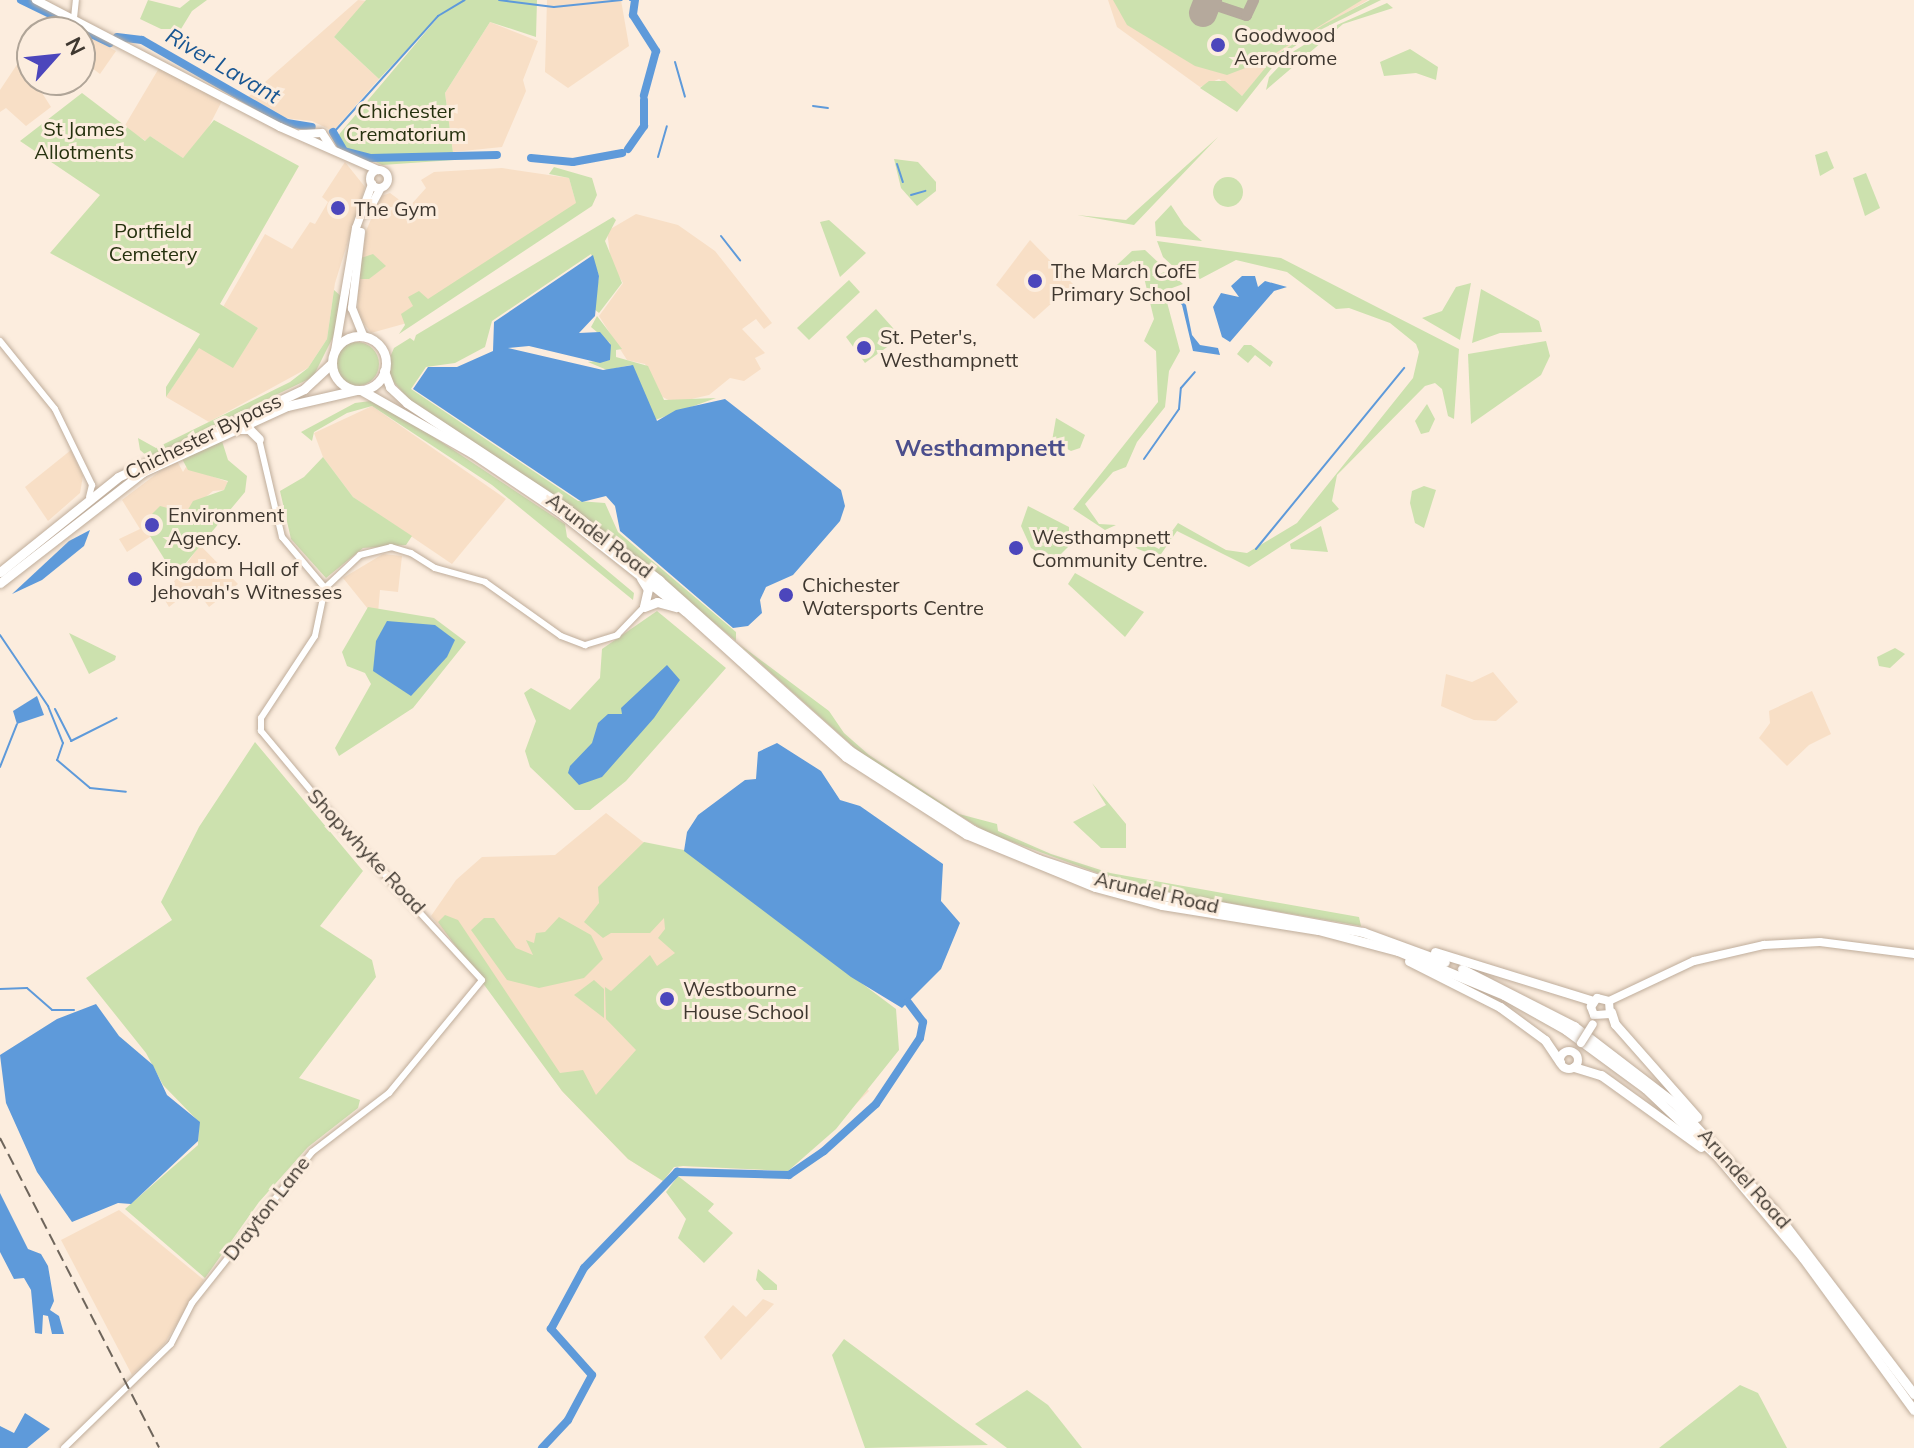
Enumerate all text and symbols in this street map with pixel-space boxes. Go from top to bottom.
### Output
north arrow [16,16,96,96]
place label: Goodwood Aerodrome [1234,22,1337,69]
water label: River Lavant [161,23,285,109]
text: N [59,32,92,60]
marker: Goodwood Aerodrome [1209,36,1227,54]
park label: Chichester Crematorium [346,98,466,145]
park label: St James Allotments [34,117,134,164]
place label: The Gym [354,196,437,220]
marker: The Gym [329,199,347,217]
park label: Portfield Cemetery [109,218,197,265]
place label: The March CofE Primary School [1051,258,1197,305]
marker: The March CofE Primary School [1026,272,1044,290]
place label: St. Peter's, Westhampnett [880,324,1018,371]
marker: St. Peter's, Westhampnett [855,339,873,357]
street label: Chichester Bypass [121,388,285,484]
district label: Westhampnett [895,434,1065,462]
street label: Arundel Road [542,487,658,583]
place label: Environment Agency. [168,502,284,549]
marker: Environment Agency. [143,516,161,534]
place label: Westhampnett Community Centre. [1032,524,1208,571]
marker: Westhampnett Community Centre. [1007,539,1025,557]
place label: Kingdom Hall of Jehovah's Witnesses [151,556,342,603]
marker: Kingdom Hall of Jehovah's Witnesses [126,570,144,588]
place label: Chichester Watersports Centre [802,572,984,619]
marker: Chichester Watersports Centre [777,586,795,604]
street label: Shopwhyke Road [303,783,431,919]
street label: Arundel Road [1092,866,1222,918]
place label: Westbourne House School [683,976,809,1023]
marker: Westbourne House School [658,990,676,1008]
street label: Arundel Road [1694,1123,1796,1233]
street label: Drayton Lane [218,1151,314,1265]

